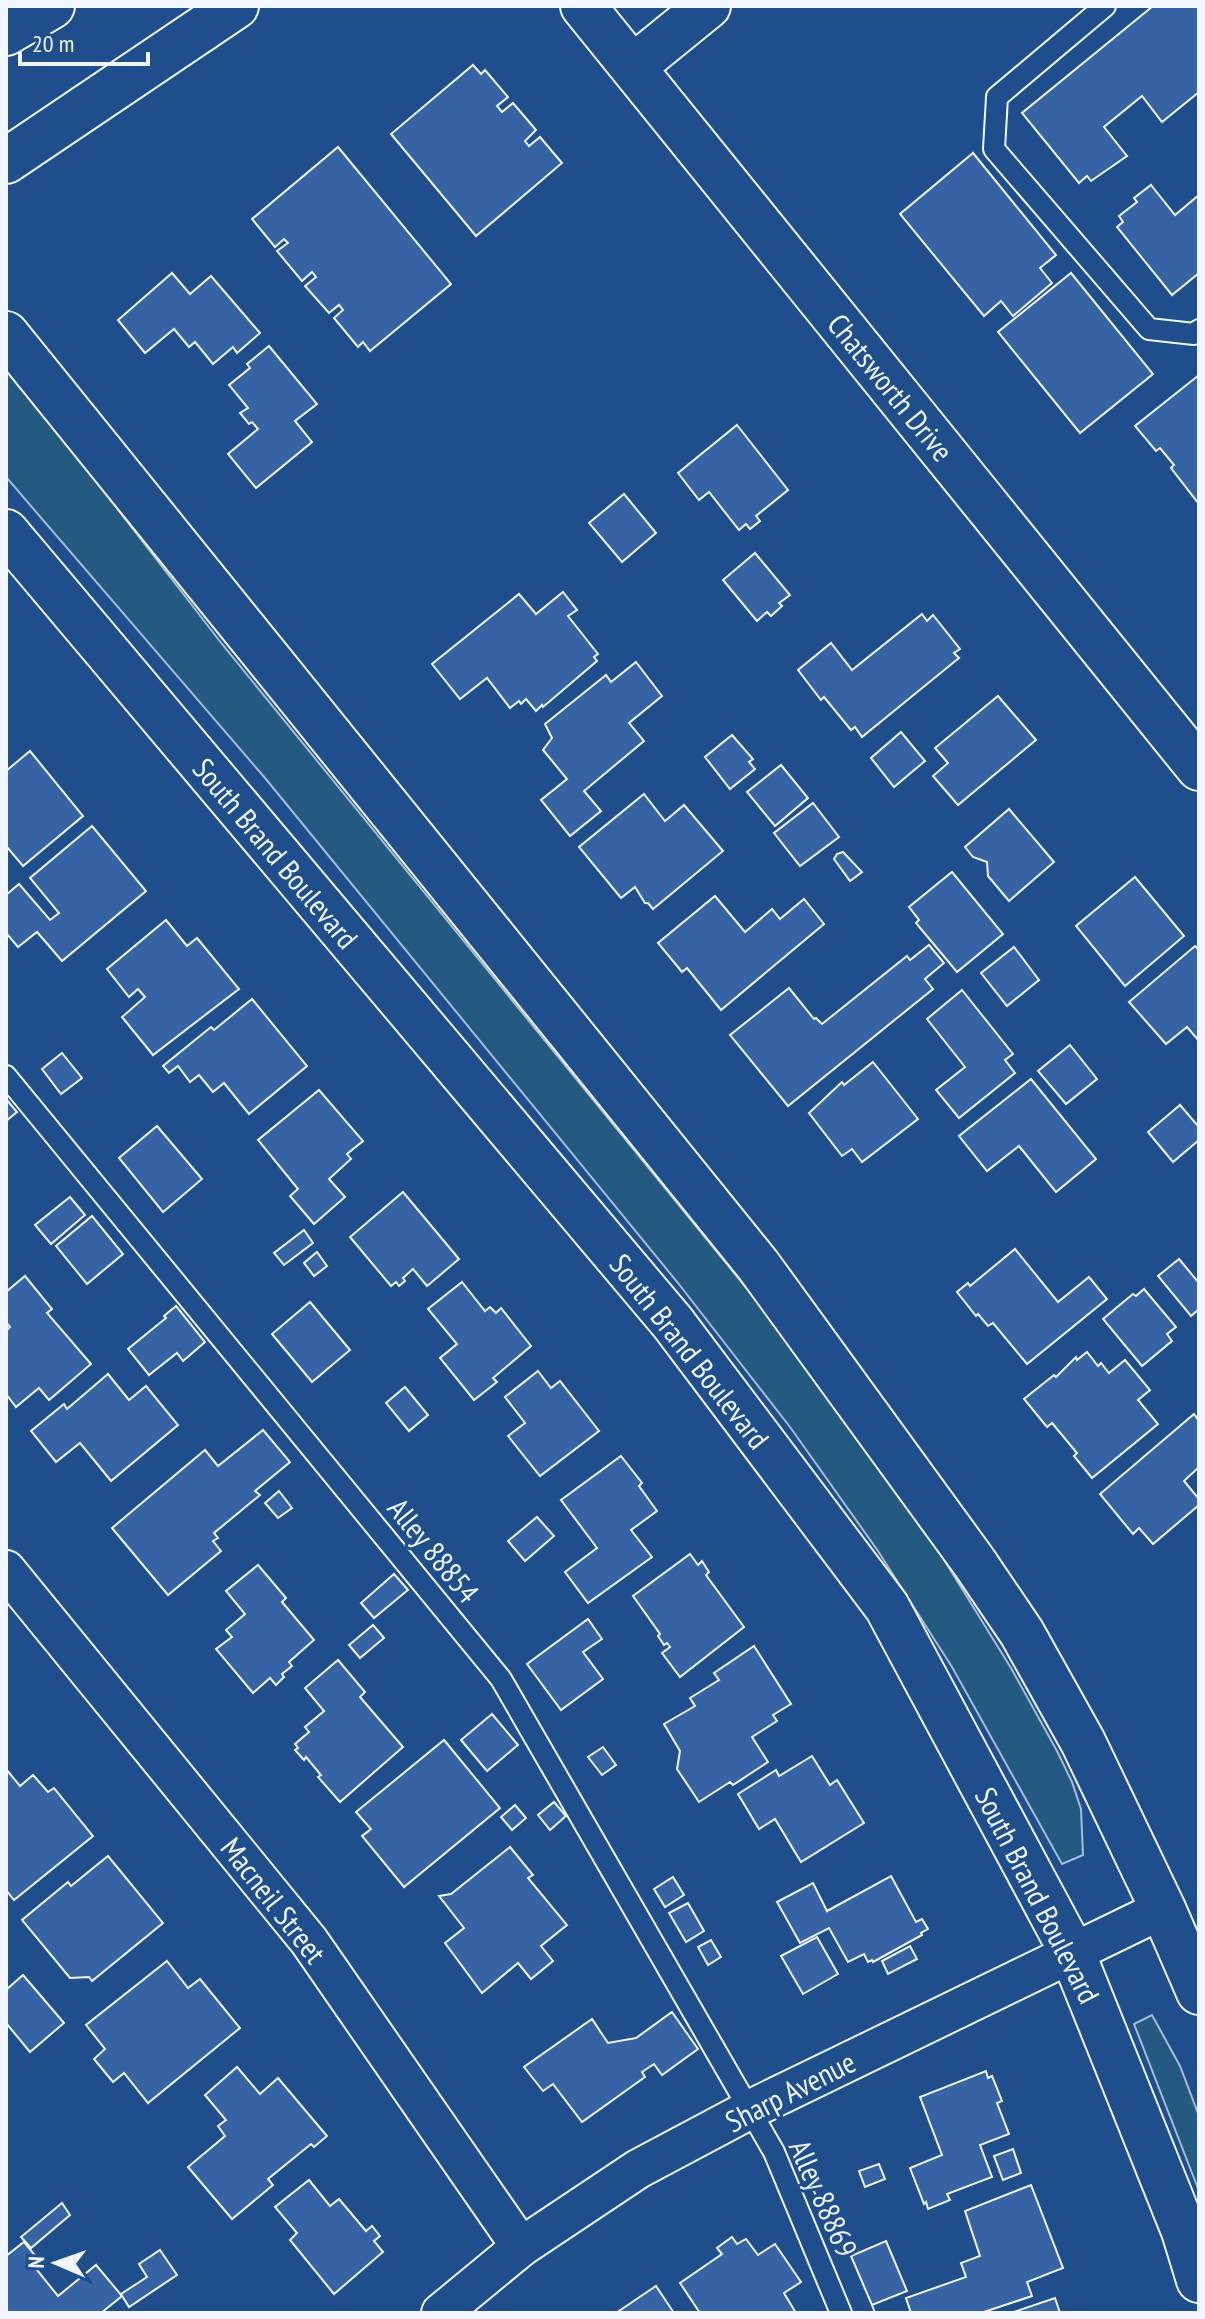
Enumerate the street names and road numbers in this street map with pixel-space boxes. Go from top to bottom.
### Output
street label: Chatsworth Drive [820,305,962,469]
street label: South Brand Boulevard [185,750,367,956]
street label: South Brand Boulevard [602,1245,778,1457]
street label: Alley 88854 [380,1489,488,1611]
street label: South Brand Boulevard [967,1780,1109,2010]
street label: Macneil Street [213,1829,336,1971]
street label: Sharp Avenue [718,2042,862,2140]
street label: Alley 88869 [781,2133,867,2263]

